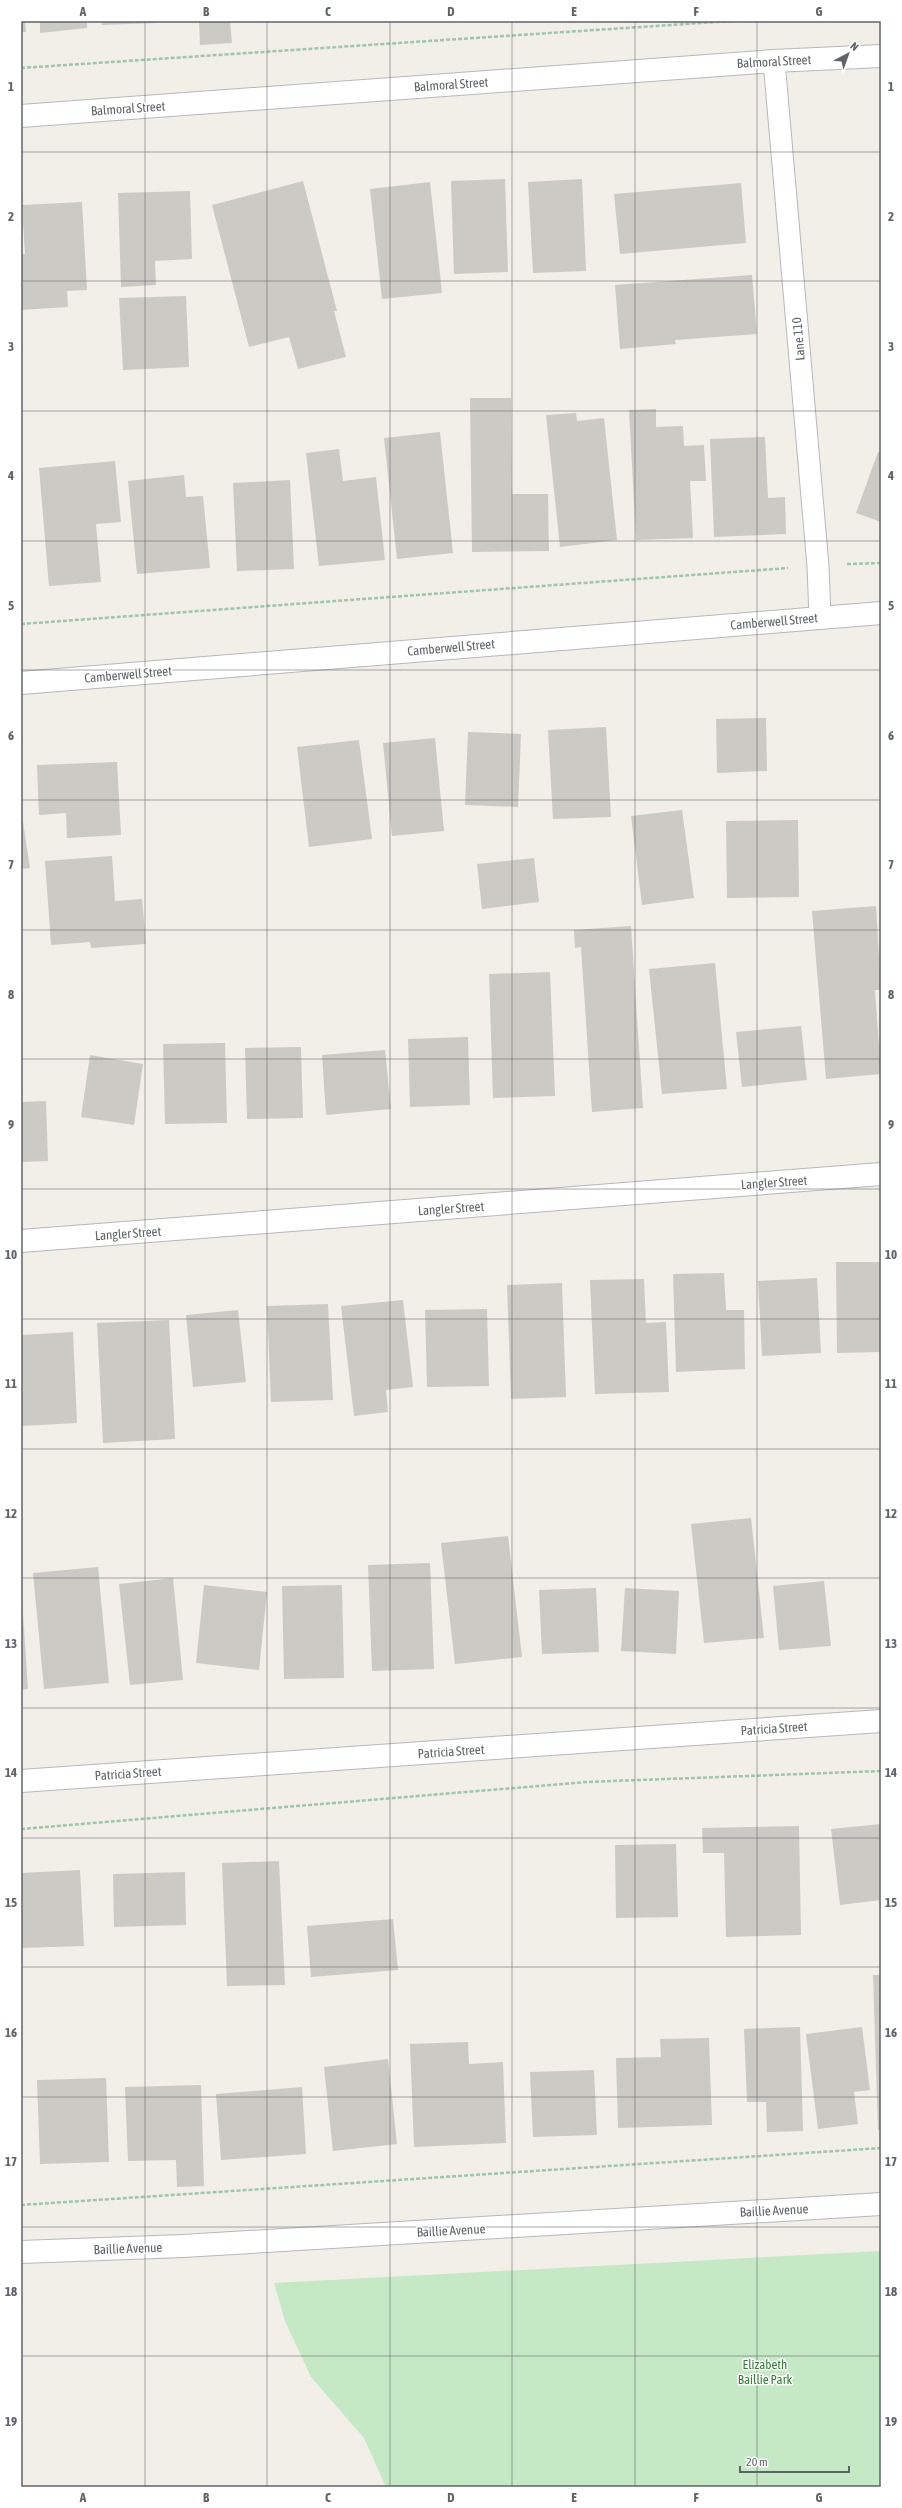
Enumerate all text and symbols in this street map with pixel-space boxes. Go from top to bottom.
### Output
text: A [79,4,87,19]
text: B [203,4,210,19]
text: C [325,4,331,19]
text: D [447,4,455,19]
text: E [571,4,577,19]
text: F [693,4,699,19]
text: G [816,4,823,19]
north arrow [828,34,868,74]
text: N [848,40,861,53]
street label: Balmoral Street [736,52,812,71]
street label: Balmoral Street [413,74,489,95]
text: 1 [8,79,14,94]
text: 1 [888,79,894,94]
street label: Balmoral Street [90,98,166,119]
text: 2 [8,209,14,224]
text: 2 [888,209,894,224]
street label: Lane 110 [789,317,808,361]
text: 3 [8,339,14,354]
text: 3 [888,339,894,354]
text: 4 [7,468,14,483]
text: 4 [887,468,894,483]
text: 5 [8,598,14,613]
text: 5 [888,598,894,613]
street label: Camberwell Street [730,610,819,633]
street label: Camberwell Street [407,636,496,659]
street label: Camberwell Street [84,663,173,686]
text: 6 [8,728,14,743]
text: 6 [888,728,894,743]
text: 7 [8,857,14,872]
text: 7 [888,857,894,872]
text: 8 [8,987,14,1002]
text: 8 [888,987,894,1002]
text: 9 [8,1117,14,1132]
text: 9 [888,1117,894,1132]
street label: Langler Street [740,1173,808,1192]
street label: Langler Street [417,1199,485,1218]
street label: Langler Street [94,1224,162,1243]
text: 10 [5,1247,17,1262]
text: 10 [885,1247,897,1262]
text: 11 [5,1376,17,1391]
text: 11 [885,1376,897,1391]
text: 12 [5,1506,17,1521]
text: 12 [885,1506,897,1521]
text: 13 [5,1636,17,1651]
text: 13 [885,1636,897,1651]
street label: Patricia Street [740,1719,808,1738]
street label: Patricia Street [417,1742,485,1761]
street label: Patricia Street [94,1764,162,1783]
text: 14 [5,1765,17,1780]
text: 14 [885,1765,897,1780]
text: 15 [5,1895,17,1910]
text: 15 [885,1895,897,1910]
text: 16 [5,2025,17,2040]
text: 16 [885,2025,897,2040]
text: 17 [5,2154,17,2169]
text: 17 [885,2154,897,2169]
street label: Baillie Avenue [739,2201,809,2220]
street label: Baillie Avenue [416,2221,486,2240]
street label: Baillie Avenue [93,2240,163,2257]
text: 18 [5,2284,17,2299]
text: 18 [885,2284,897,2299]
park label: Elizabeth Baillie Park [738,2357,793,2387]
text: 19 [5,2414,17,2429]
text: 19 [885,2414,897,2429]
scale bar [740,2448,849,2474]
text: 20 m [746,2455,768,2469]
text: A [79,2490,87,2505]
text: B [203,2490,210,2505]
text: C [325,2490,331,2505]
text: D [447,2490,455,2505]
text: E [571,2490,577,2505]
text: F [693,2490,699,2505]
text: G [816,2490,823,2505]

